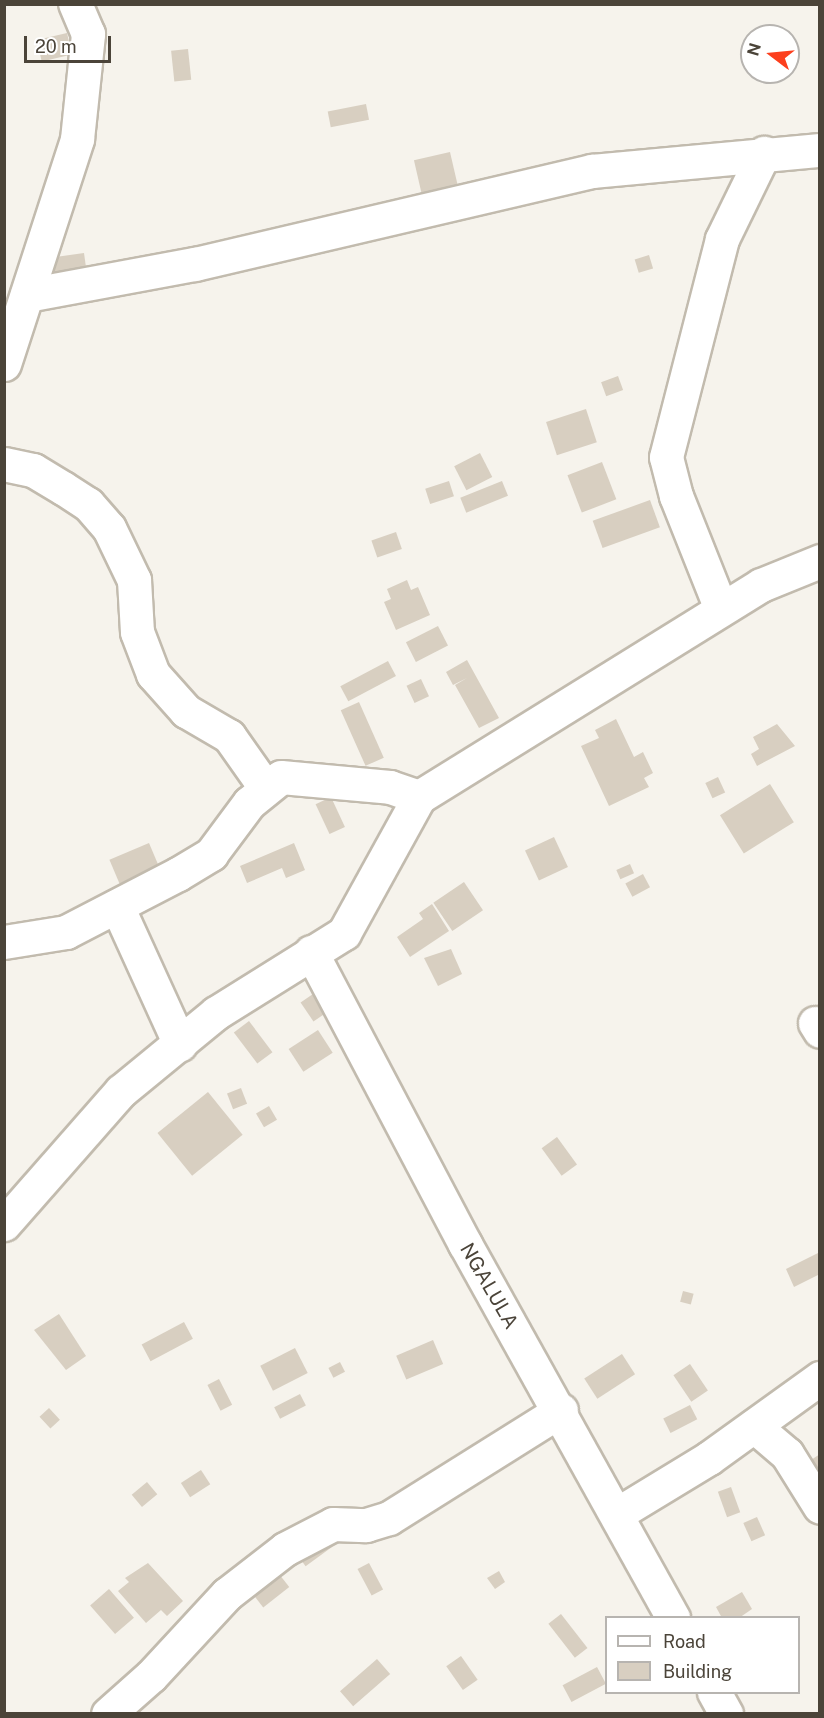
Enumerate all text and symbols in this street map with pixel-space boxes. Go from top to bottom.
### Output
scale bar [27,24,114,62]
north arrow [740,24,800,84]
text: 20 m [35,36,77,57]
text: N [743,41,765,58]
street label: NGALULA [455,1239,523,1333]
legend [605,1616,800,1694]
text: Road [663,1631,706,1652]
text: Building [663,1661,732,1682]

